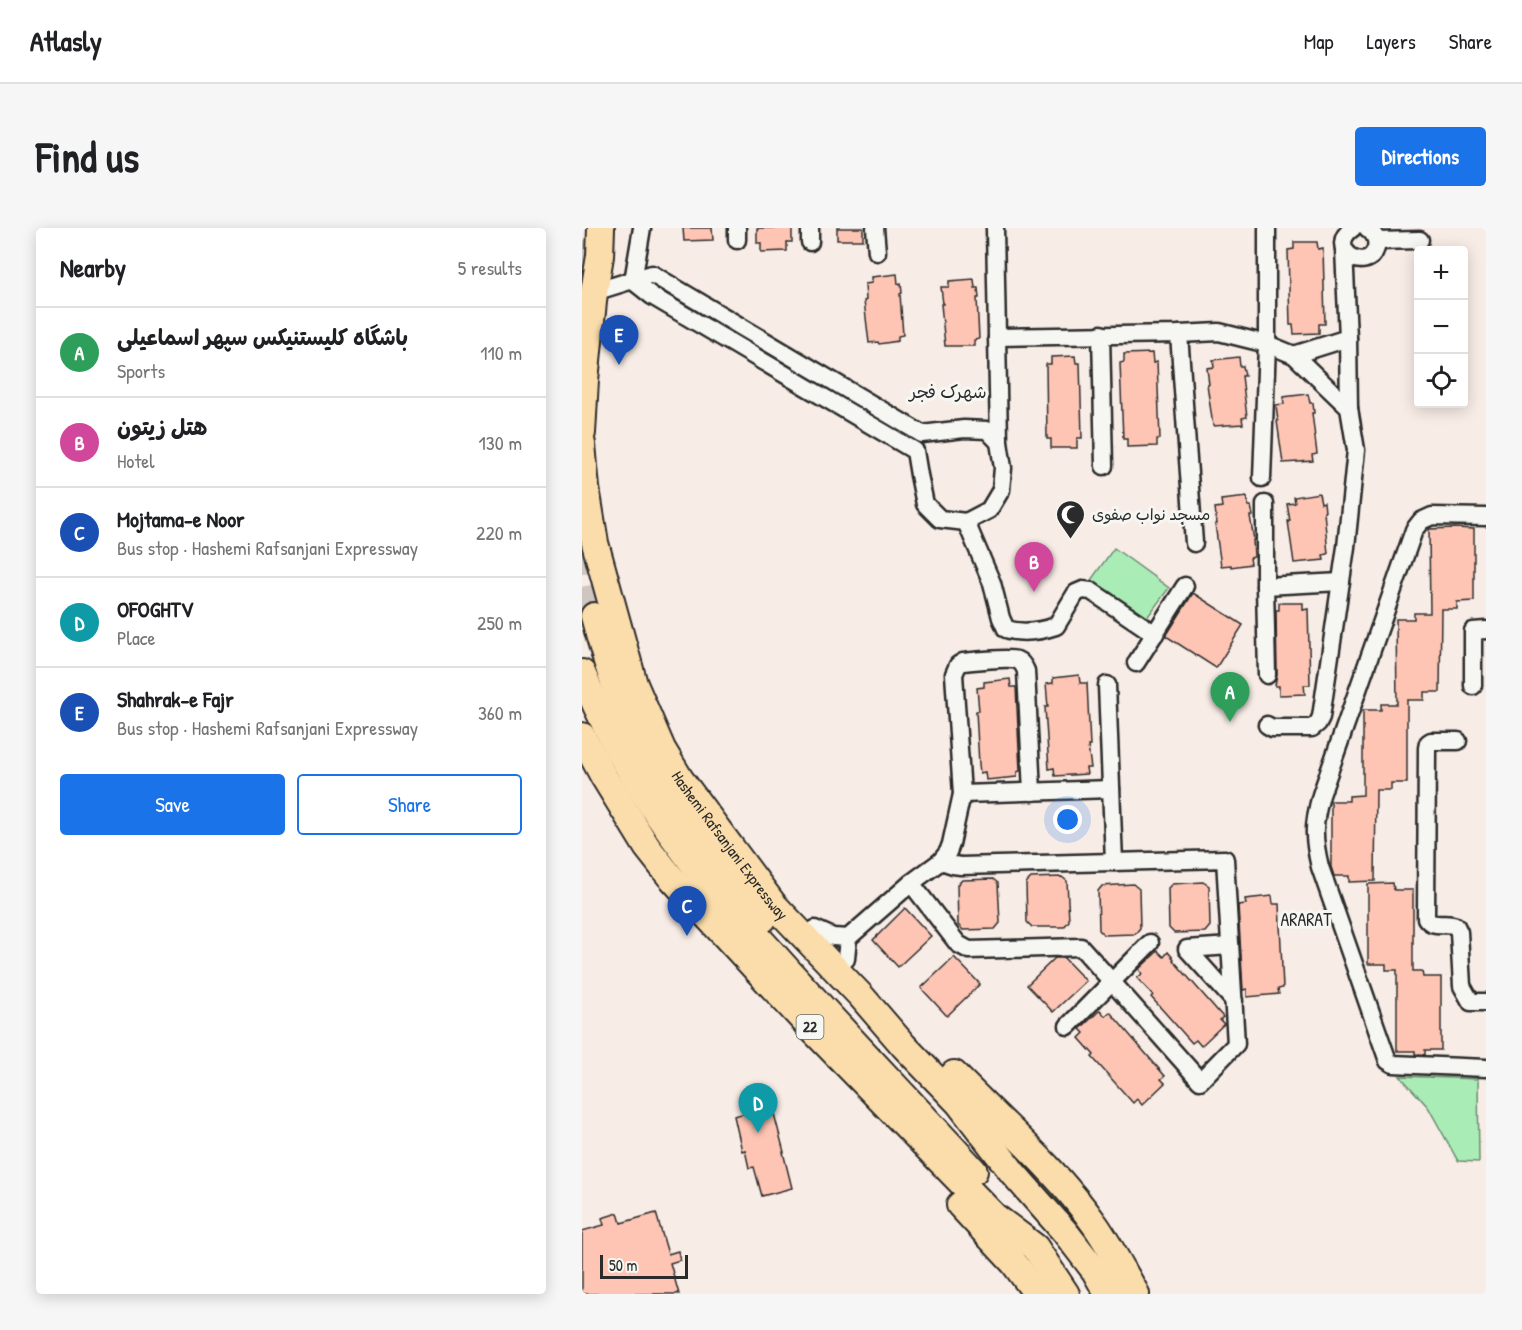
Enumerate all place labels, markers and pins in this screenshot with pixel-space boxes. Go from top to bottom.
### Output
pin: E [600,316,639,365]
mosque icon: مسجد نواب صفوی [1055,498,1087,540]
place label: مسجد نواب صفوی [1092,503,1210,525]
pin: B [1014,542,1054,592]
pin: A [1210,672,1250,722]
pin: C [668,886,706,936]
pin: D [738,1084,777,1133]

